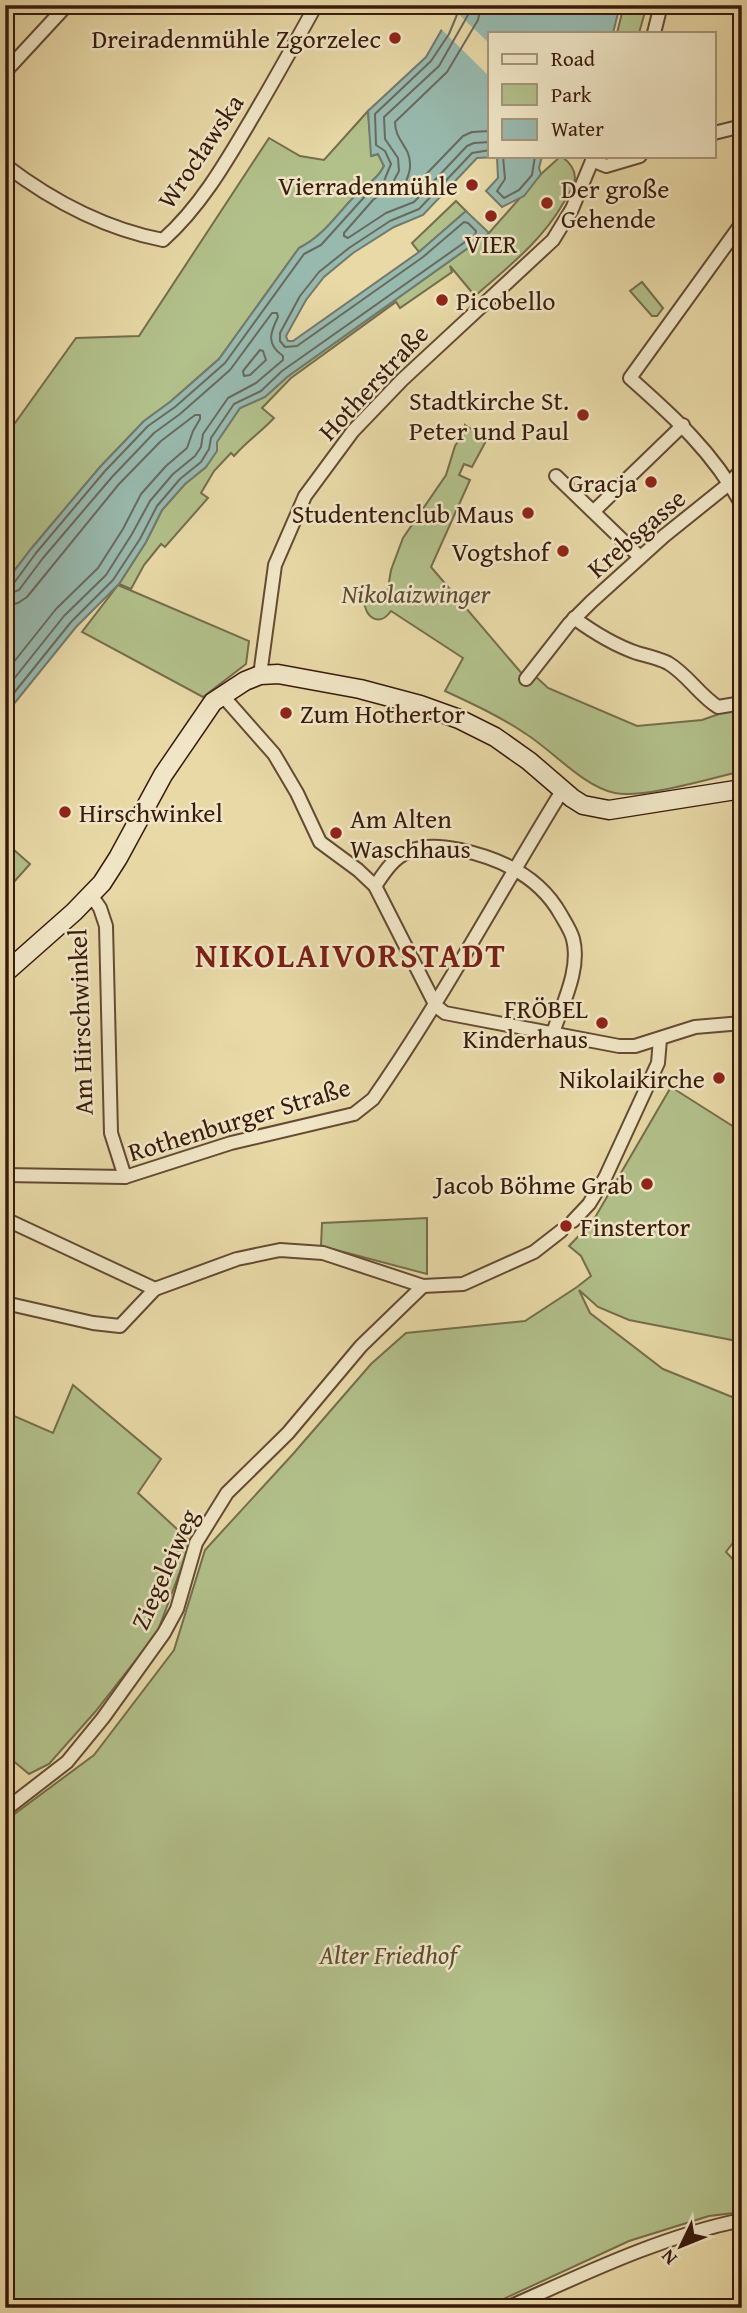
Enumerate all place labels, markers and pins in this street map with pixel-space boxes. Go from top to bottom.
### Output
place label: Dreiradenmühle Zgorzelec [92,19,381,58]
marker: Dreiradenmühle Zgorzelec [387,30,403,46]
place label: Vierradenmühle [278,166,458,205]
place label: Der große Gehende [561,169,669,238]
marker: Vierradenmühle [464,177,480,193]
marker: Der große Gehende [539,195,555,211]
marker: VIER [483,208,499,224]
place label: VIER [464,224,518,263]
place label: Picobello [456,281,556,320]
marker: Picobello [434,292,450,308]
place label: Stadtkirche St. Peter und Paul [409,381,569,450]
marker: Stadtkirche St. Peter und Paul [575,407,591,423]
place label: Gracja [568,463,638,502]
marker: Gracja [643,474,659,490]
place label: Studentenclub Maus [292,494,514,533]
marker: Studentenclub Maus [520,505,536,521]
place label: Vogtshof [452,532,552,571]
marker: Vogtshof [555,543,571,559]
place label: Zum Hothertor [300,694,465,733]
marker: Zum Hothertor [278,705,294,721]
place label: Hirschwinkel [79,793,223,832]
place label: Am Alten Waschhaus [350,799,471,868]
marker: Hirschwinkel [57,804,73,820]
marker: Am Alten Waschhaus [328,825,344,841]
place label: FRÖBEL Kinderhaus [463,989,588,1058]
marker: FRÖBEL Kinderhaus [594,1015,610,1031]
place label: Nikolaikirche [559,1059,705,1098]
marker: Nikolaikirche [711,1070,727,1086]
place label: Jacob Böhme Grab [432,1165,633,1204]
marker: Jacob Böhme Grab [639,1176,655,1192]
place label: Finstertor [580,1207,690,1246]
marker: Finstertor [558,1218,574,1234]

